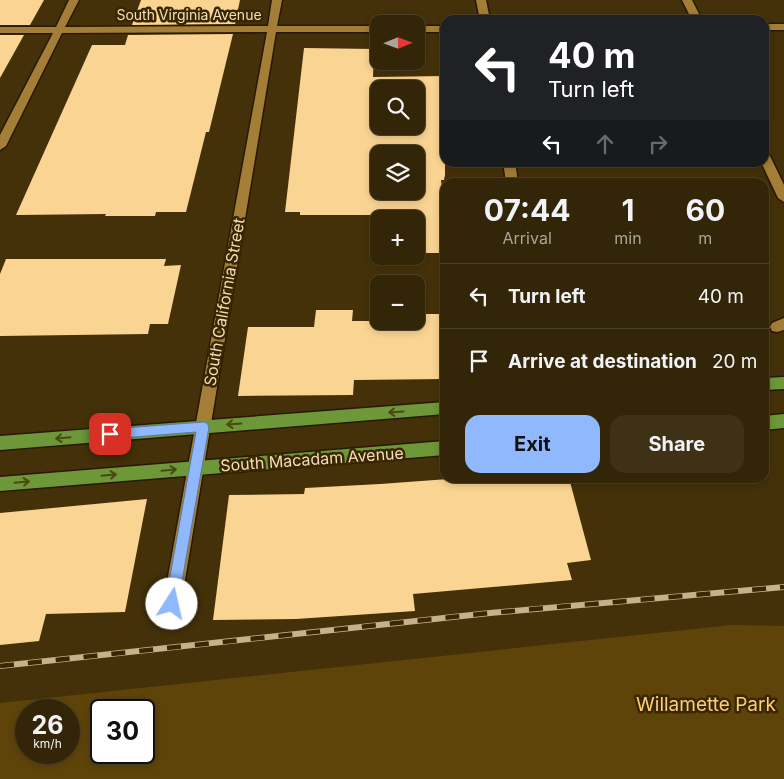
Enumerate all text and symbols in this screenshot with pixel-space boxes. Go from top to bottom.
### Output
street label: South Virginia Avenue [116,6,262,23]
north arrow [370,15,425,70]
map controls [370,15,425,330]
text: 40 m [548,34,636,76]
icon: left [465,35,530,100]
text: Turn left [548,76,634,102]
button: search [370,80,425,135]
icon: left [538,130,566,158]
icon: ahead [591,130,619,158]
icon: right [644,130,672,158]
button: layers [370,145,425,200]
text: 07:44 [484,192,571,228]
text: 1 [622,192,634,228]
text: 60 [685,192,725,228]
button: + [370,210,425,265]
street label: South California Street [199,216,249,388]
text: Arrival [503,228,552,248]
text: min [614,228,642,248]
text: m [698,228,712,248]
button: − [370,275,425,330]
icon: left [465,282,493,310]
text: Turn left [508,285,586,308]
text: 40 m [698,285,744,308]
icon: arrive [465,347,493,375]
text: Arrive at destination [508,350,697,373]
text: 20 m [712,350,758,373]
one-way arrow [389,407,405,417]
pin [89,413,131,455]
button: Exit [465,415,600,473]
button: Share [610,415,744,473]
icon: arrive [96,420,124,448]
one-way arrow [227,420,243,429]
one-way arrow [55,433,71,443]
street label: South Macadam Avenue [220,443,404,475]
one-way arrow [161,465,177,475]
one-way arrow [101,470,117,479]
one-way arrow [13,477,29,486]
position arrow [145,577,197,629]
park label: Willamette Park [636,693,776,716]
speed limit sign: 30 [90,699,155,764]
text: 26 [32,710,63,740]
text: km/h [33,736,62,751]

